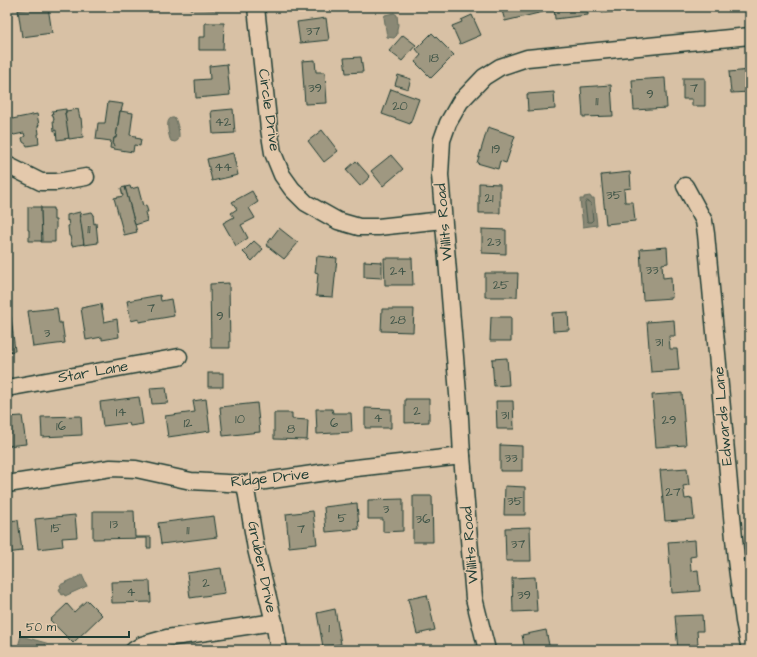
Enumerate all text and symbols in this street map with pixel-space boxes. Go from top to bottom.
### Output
house number: 37 [306,22,320,40]
house number: 18 [429,49,440,67]
street label: Circle Drive [253,67,285,153]
house number: 39 [308,79,322,97]
house number: 7 [690,79,698,97]
house number: 9 [646,85,654,103]
house number: 11 [595,92,599,110]
house number: 20 [392,97,408,115]
house number: 42 [215,113,232,131]
house number: 19 [491,140,501,158]
house number: 44 [214,158,232,176]
street label: Willits Road [430,182,458,261]
house number: 35 [606,186,622,204]
house number: 21 [484,189,494,207]
house number: 11 [87,220,91,238]
house number: 23 [487,233,501,251]
house number: 33 [645,261,659,279]
house number: 24 [390,262,406,280]
house number: 25 [493,276,509,294]
house number: 7 [147,299,155,317]
house number: 9 [216,307,224,325]
house number: 28 [390,311,407,329]
house number: 3 [44,324,51,342]
house number: 31 [655,333,663,351]
street label: Star Lane [56,355,130,389]
street label: Edwards Lane [708,366,738,466]
house number: 2 [413,402,421,420]
house number: 14 [116,403,126,421]
house number: 31 [501,406,509,424]
house number: 4 [374,409,383,427]
house number: 10 [235,410,245,428]
house number: 29 [662,411,676,429]
house number: 12 [183,414,193,432]
house number: 6 [330,414,338,432]
house number: 16 [56,417,66,435]
house number: 8 [287,420,296,438]
house number: 33 [504,449,518,467]
street label: Ridge Drive [230,463,310,494]
house number: 27 [665,483,681,501]
house number: 35 [507,492,523,510]
house number: 3 [383,500,390,518]
street label: Willits Road [456,505,484,584]
house number: 5 [337,509,347,527]
house number: 36 [416,510,430,528]
house number: 13 [110,515,119,533]
house number: 15 [51,519,61,537]
street label: Gruber Drive [242,519,282,615]
house number: 7 [297,520,305,538]
house number: 11 [186,521,190,539]
house number: 37 [511,535,525,553]
house number: 2 [202,574,210,592]
house number: 4 [127,583,136,601]
house number: 39 [517,586,531,604]
scale bar [20,613,129,639]
text: 50 m [26,619,57,636]
house number: 1 [328,619,330,637]

